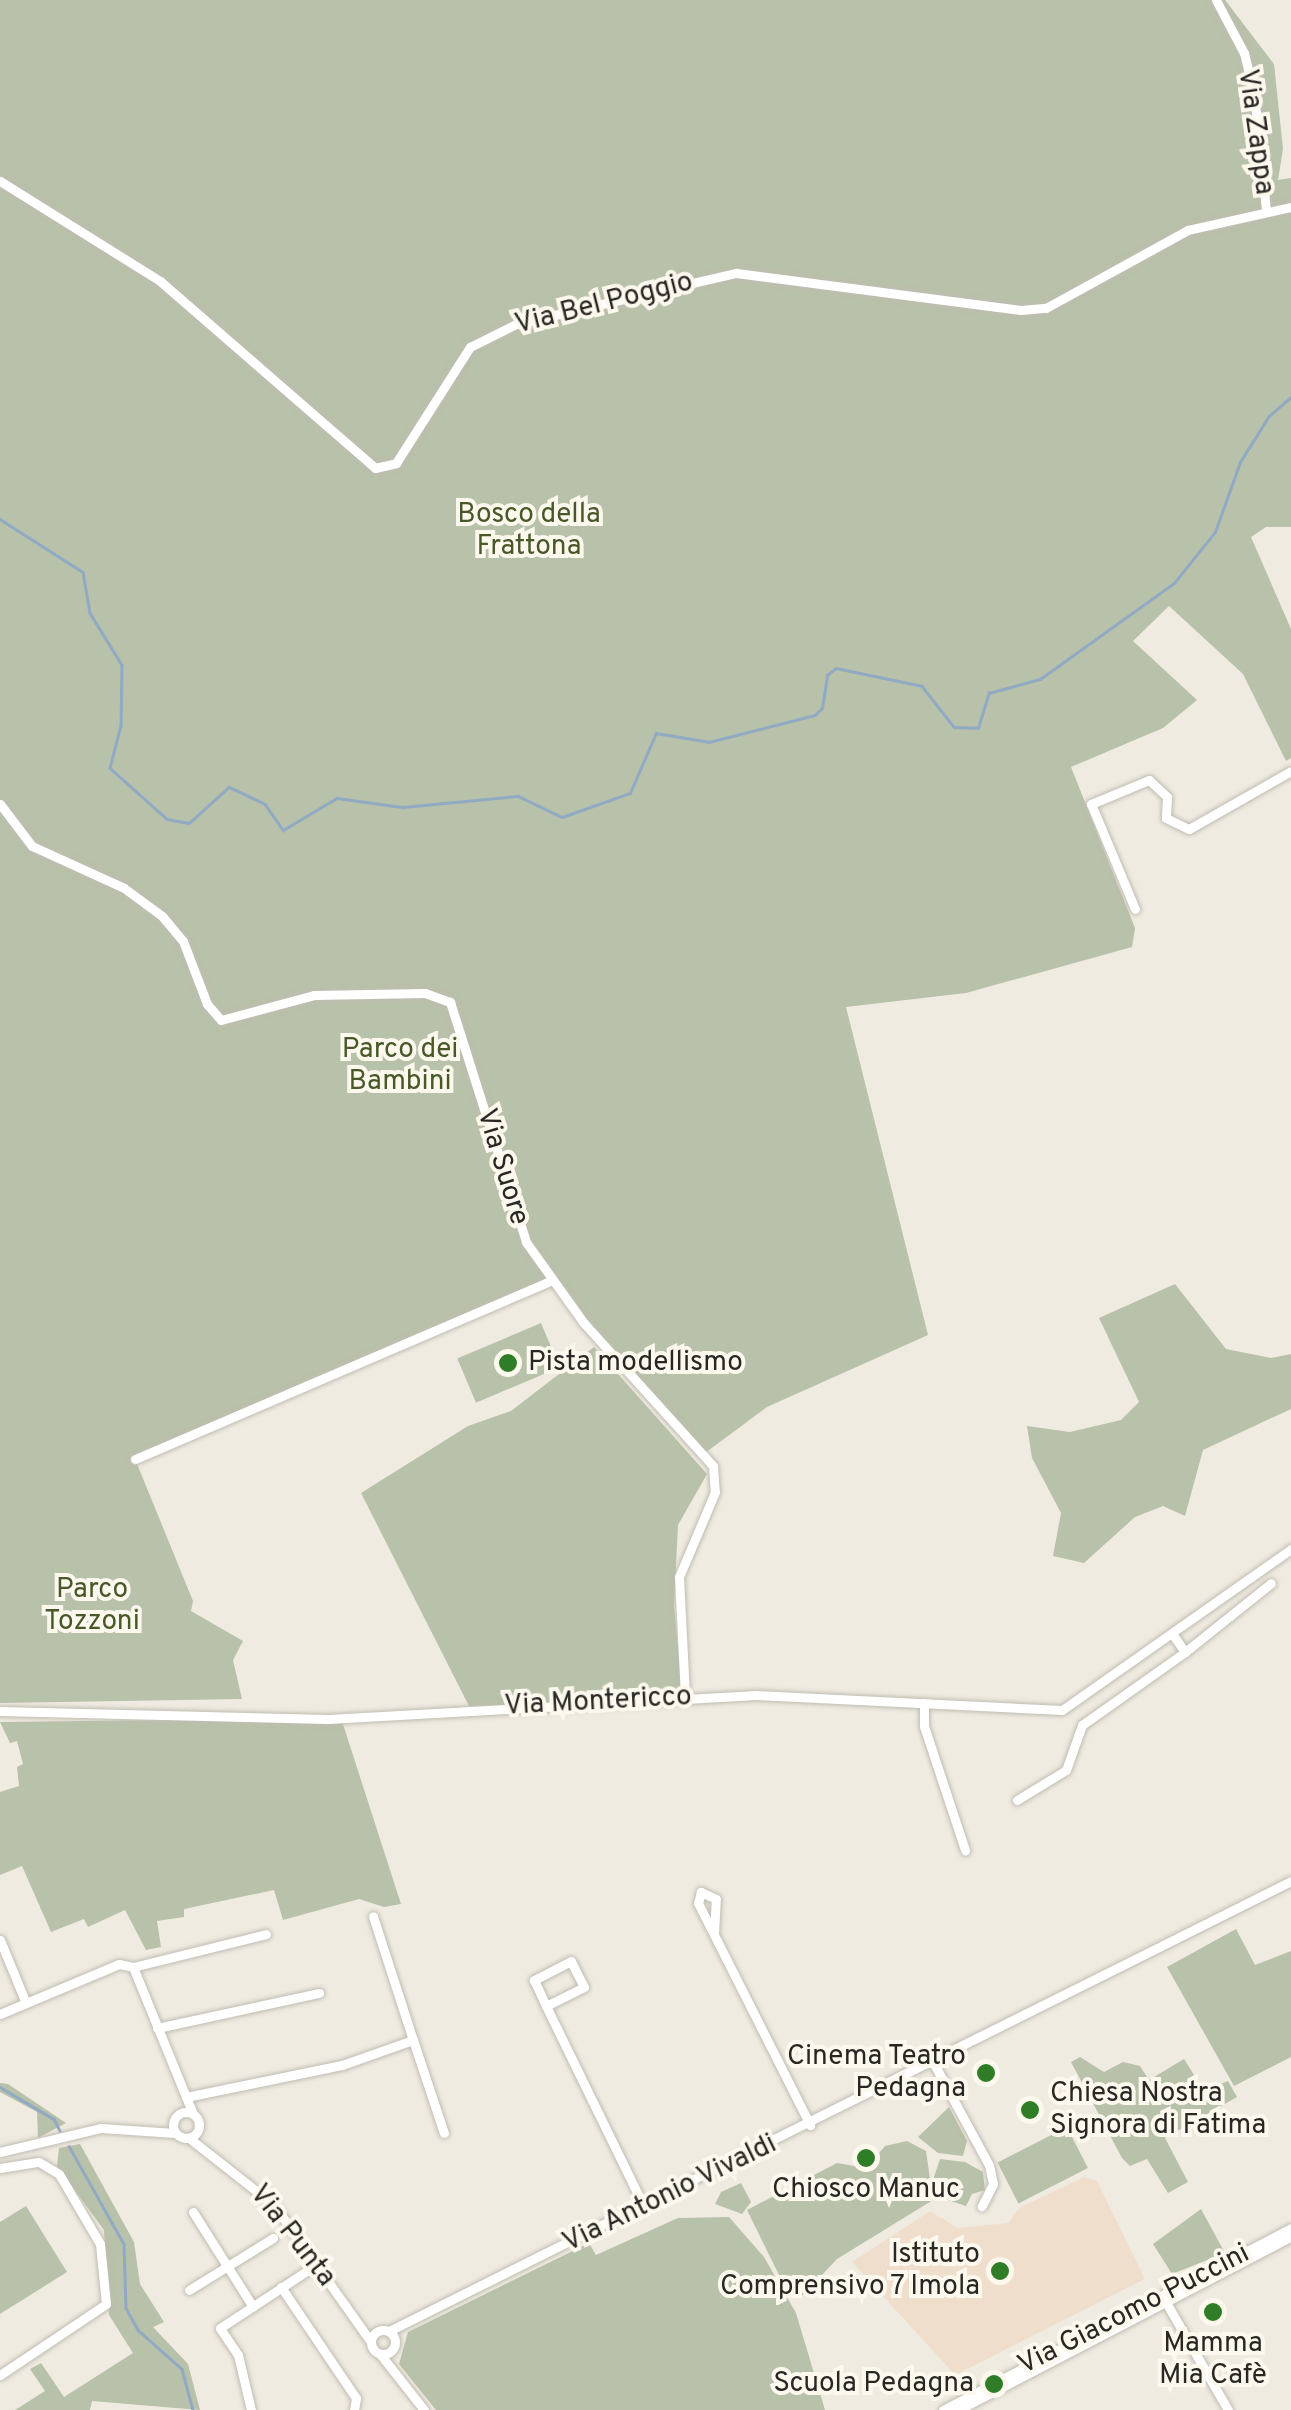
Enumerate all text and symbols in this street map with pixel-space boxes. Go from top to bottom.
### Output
street label: Via Zappa [1230,67,1280,197]
street label: Via Bel Poggio [512,266,696,342]
park label: Bosco della Frattona [457,498,601,564]
park label: Parco dei Bambini [342,1033,458,1099]
street label: Via Suore [468,1105,536,1229]
place label: Pista modellismo [528,1346,743,1380]
marker: Pista modellismo [497,1352,519,1374]
park label: Parco Tozzoni [44,1573,140,1639]
street label: Via Montericco [503,1680,693,1724]
place label: Cinema Teatro Pedagna [786,2040,966,2106]
marker: Cinema Teatro Pedagna [975,2062,997,2084]
place label: Chiesa Nostra Signora di Fatima [1050,2077,1266,2143]
marker: Chiesa Nostra Signora di Fatima [1019,2099,1041,2121]
street label: Via Antonio Vivaldi [557,2127,783,2261]
marker: Chiosco Manuc [855,2147,877,2169]
place label: Chiosco Manuc [772,2173,960,2207]
street label: Via Punta [242,2178,342,2294]
street label: Via Giacomo Puccini [1013,2237,1255,2383]
place label: Istituto Comprensivo 7 Imola [718,2238,980,2304]
marker: Istituto Comprensivo 7 Imola [989,2260,1011,2282]
marker: Mamma Mia Cafè [1202,2301,1224,2323]
place label: Mamma Mia Cafè [1159,2327,1267,2393]
place label: Scuola Pedagna [773,2367,974,2401]
marker: Scuola Pedagna [983,2373,1005,2395]

